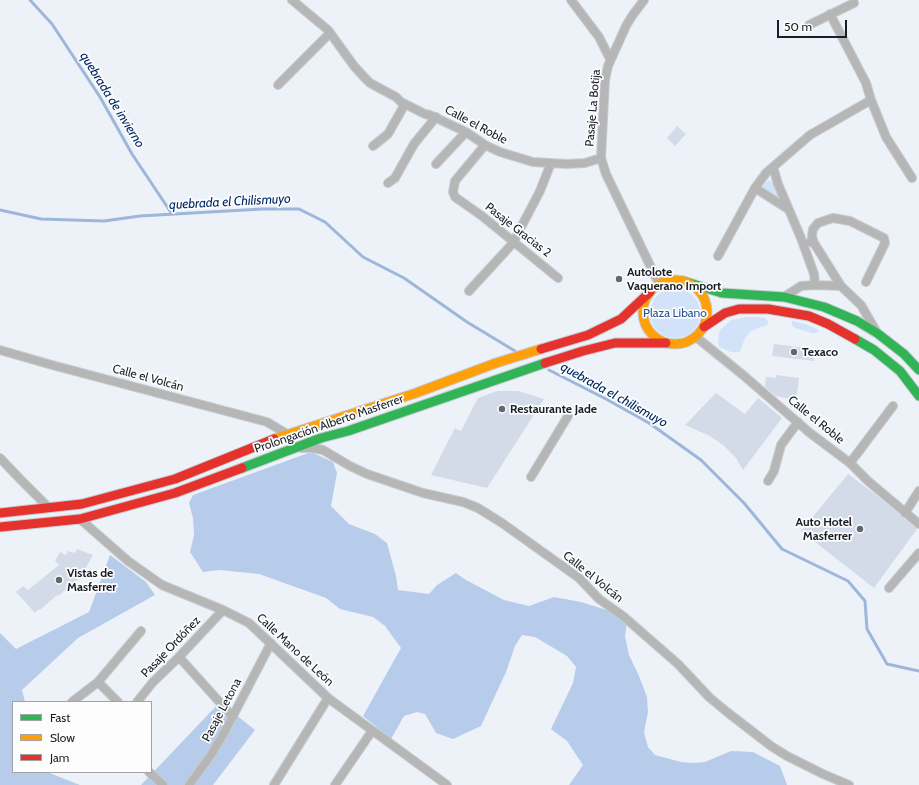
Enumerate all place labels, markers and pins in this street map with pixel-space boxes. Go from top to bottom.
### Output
place label: Autolote Vaquerano Import [627,265,721,293]
marker: Autolote Vaquerano Import [614,274,624,284]
place label: Texaco [802,345,838,359]
marker: Texaco [789,347,799,357]
place label: Restaurante Jade [510,402,597,416]
marker: Restaurante Jade [497,404,507,414]
place label: Auto Hotel Masferrer [796,515,852,543]
marker: Auto Hotel Masferrer [855,524,865,534]
place label: Vistas de Masferrer [67,566,116,594]
marker: Vistas de Masferrer [54,575,64,585]

